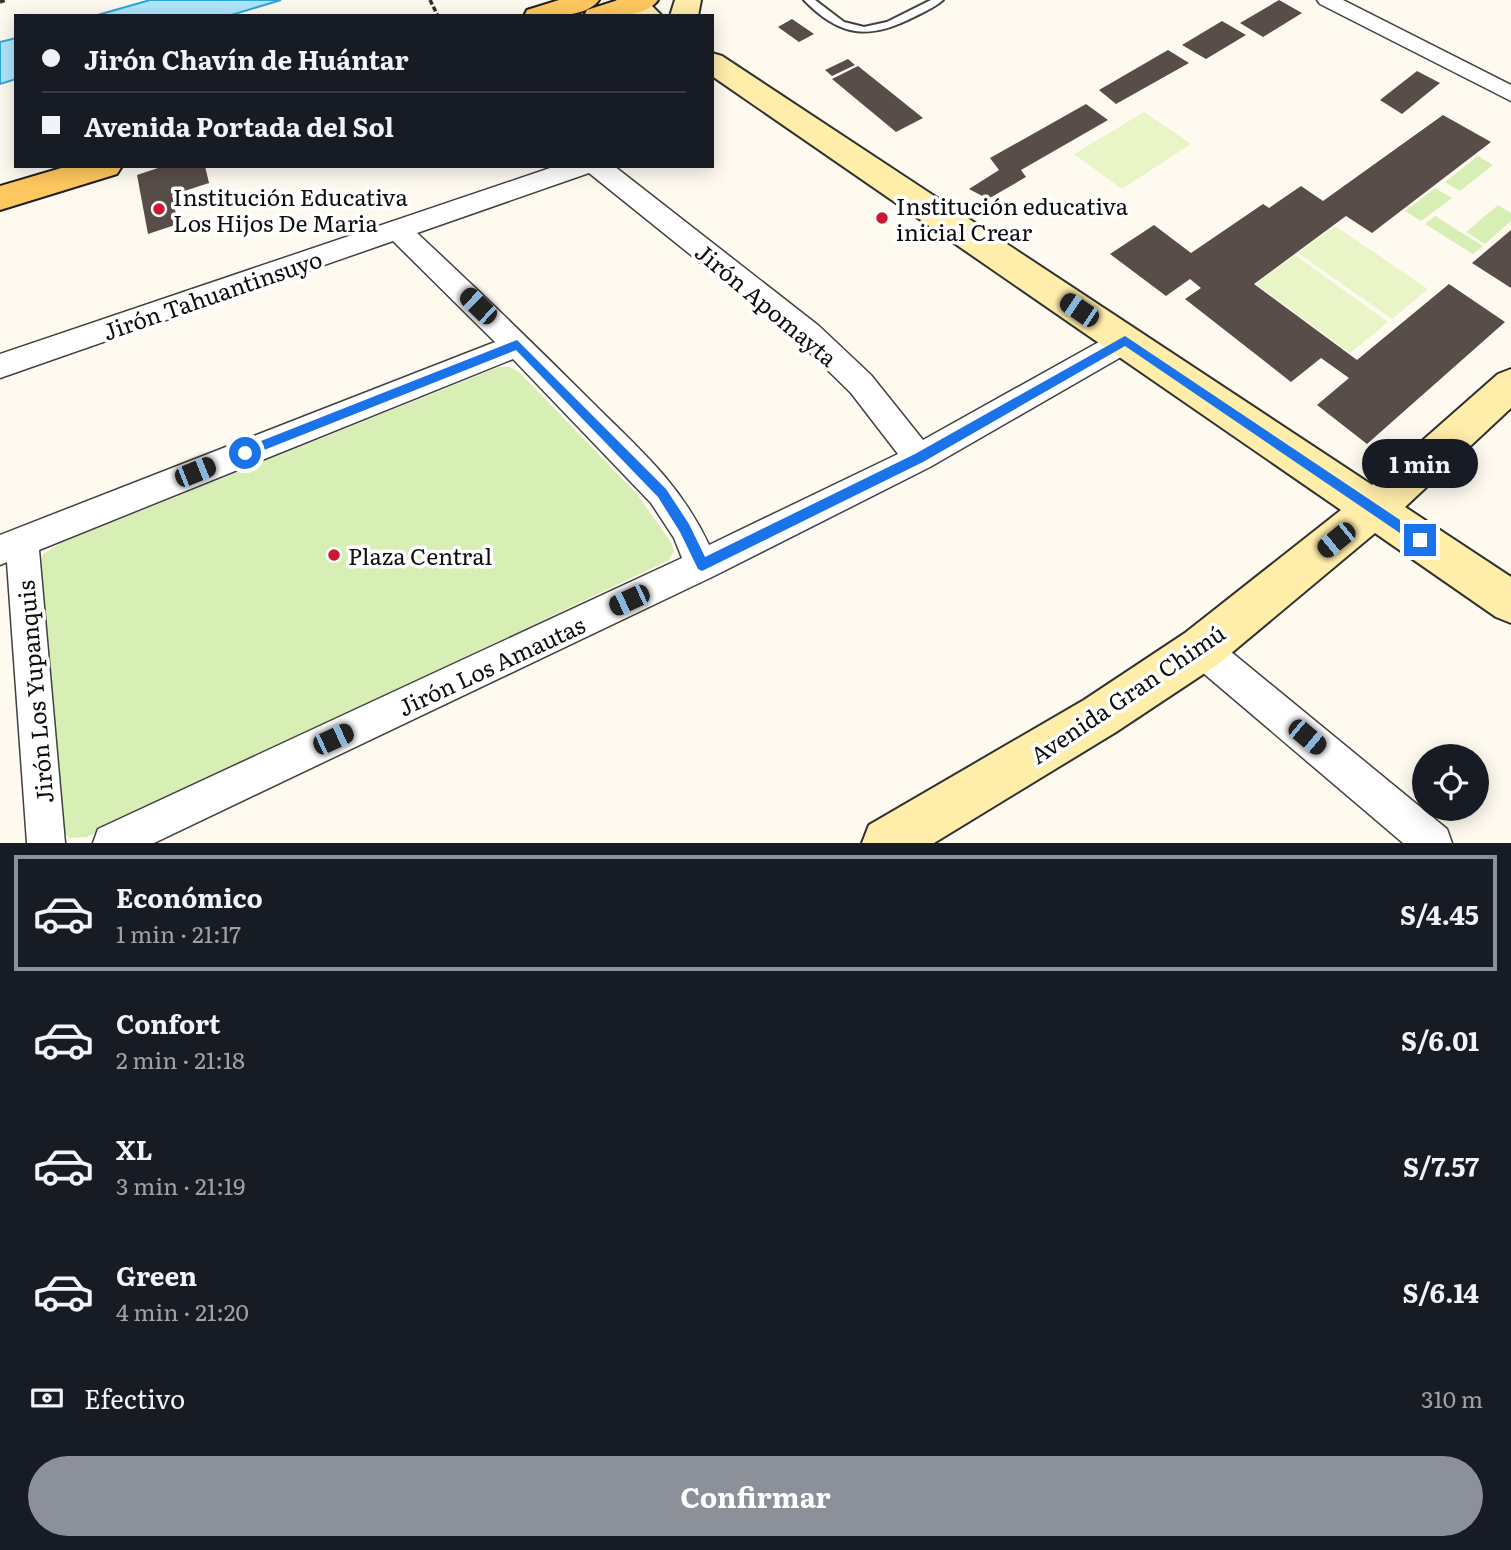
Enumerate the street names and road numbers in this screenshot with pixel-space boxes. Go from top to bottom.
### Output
street label: Jirón Apomayta [689,234,846,374]
street label: Jirón Tahuantinsuyo [98,240,326,348]
street label: Jirón Los Yupanquis [7,579,61,805]
street label: Jirón Los Amautas [392,607,590,723]
street label: Avenida Gran Chimú [1023,615,1231,771]

